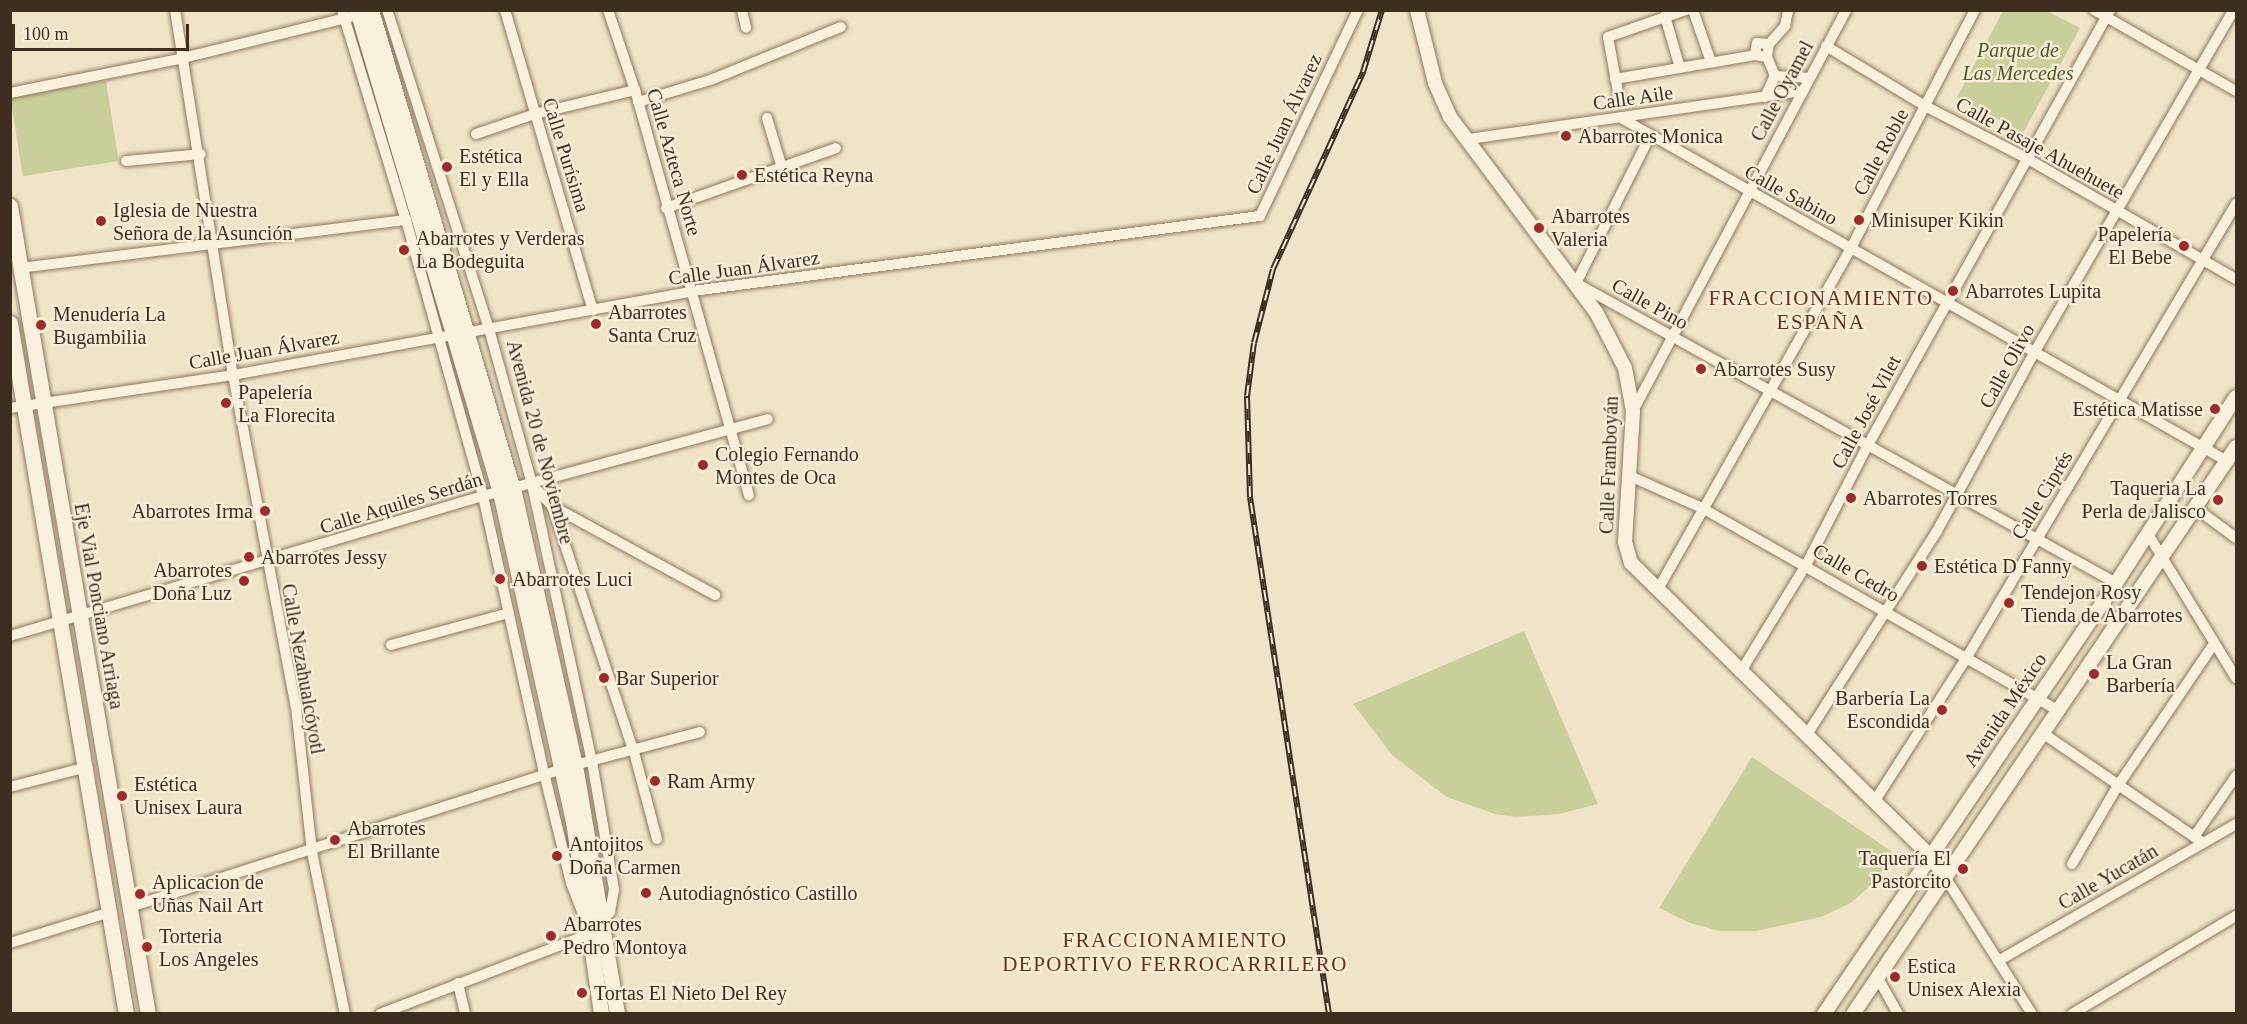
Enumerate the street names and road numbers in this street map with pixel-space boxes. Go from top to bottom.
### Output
street label: Calle Oyamel [1745,37,1819,145]
street label: Calle Juan Álvarez [1241,50,1327,198]
street label: Calle Aile [1591,80,1675,116]
street label: Calle Azteca Norte [641,85,707,239]
street label: Calle Pasaje Ahuehuete [1951,91,2129,205]
street label: Calle Purísima [537,95,595,215]
street label: Calle Roble [1848,104,1914,200]
street label: Calle Sabino [1740,160,1842,230]
street label: Calle Juan Álvarez [667,246,821,290]
street label: Calle Pino [1607,273,1693,335]
street label: Calle Olivo [1974,320,2040,412]
street label: Calle Juan Álvarez [187,325,341,375]
street label: Avenida 20 de Noviembre [501,337,579,547]
street label: Calle José Vilet [1826,351,1906,473]
street label: Calle Framboyán [1595,395,1623,535]
street label: Calle Ciprés [2006,446,2078,544]
street label: Calle Aquiles Serdán [316,467,486,539]
street label: Eje Vial Ponciano Arriaga [69,500,129,712]
street label: Calle Cedro [1808,539,1904,607]
street label: Calle Nezahualcóyotl [276,582,330,756]
street label: Avenida México [1958,648,2052,772]
street label: Calle Yucatán [2054,839,2162,915]

